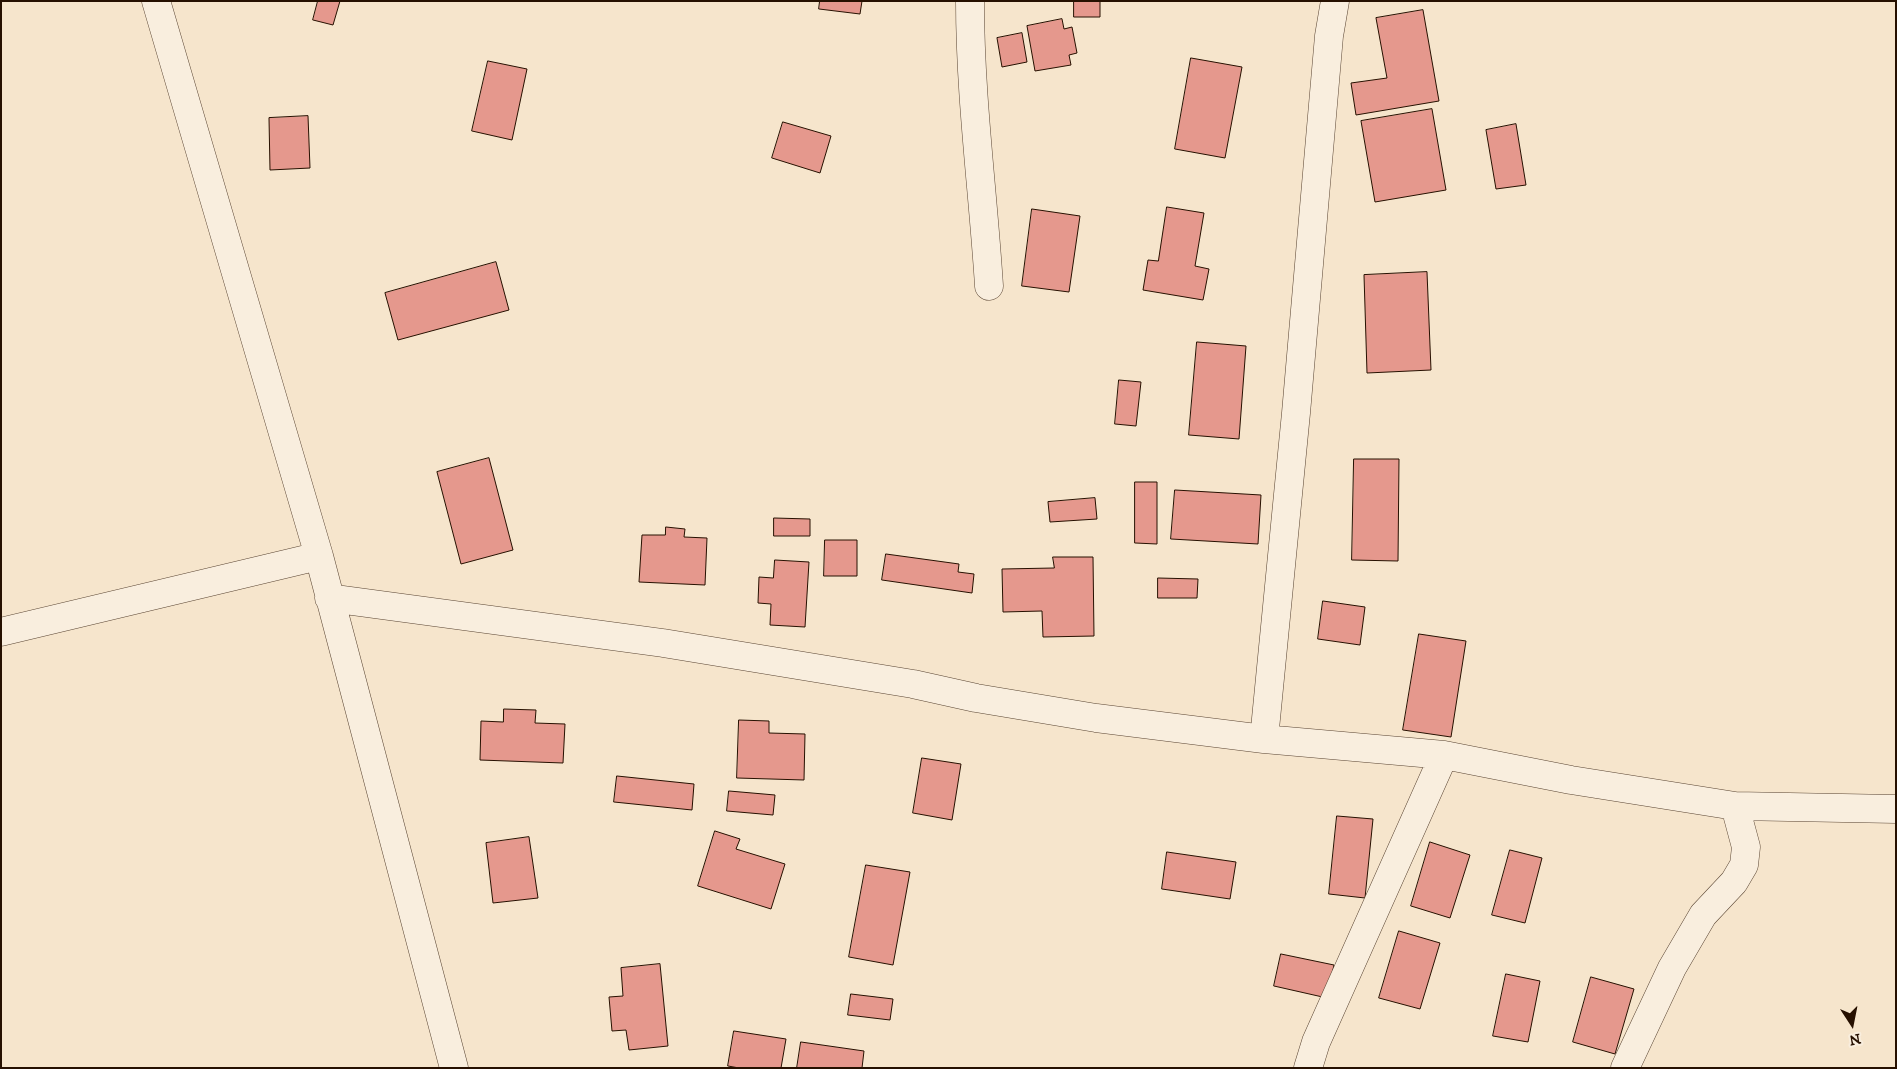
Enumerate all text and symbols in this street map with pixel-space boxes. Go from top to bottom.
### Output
north arrow [1827,999,1877,1049]
text: N [1848,1029,1862,1049]

